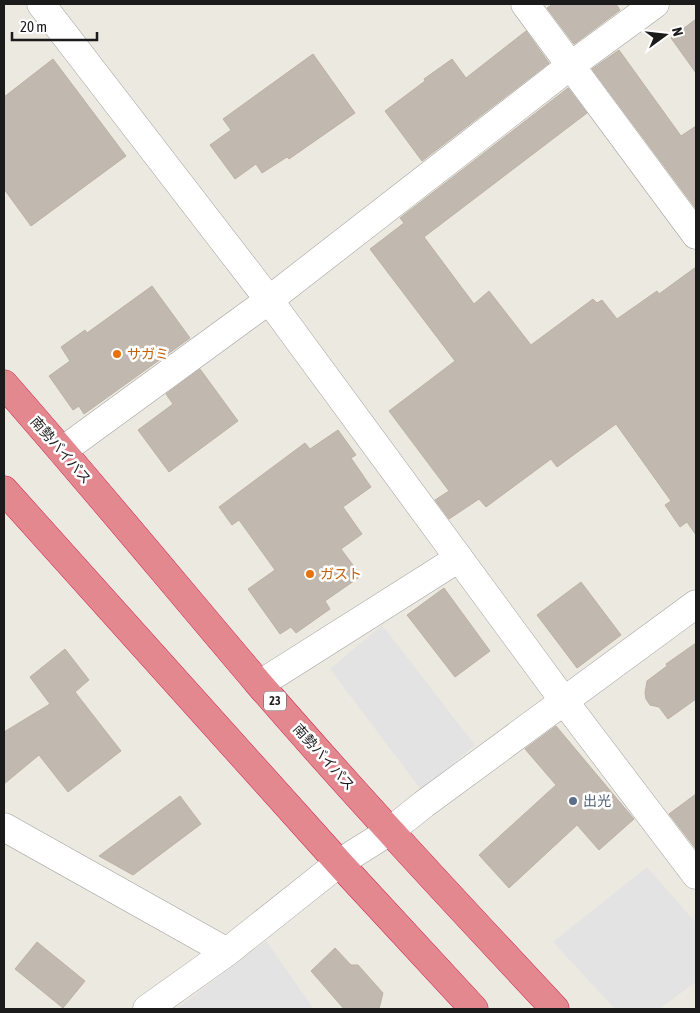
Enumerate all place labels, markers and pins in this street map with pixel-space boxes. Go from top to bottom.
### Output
place label: サガミ [127,346,169,362]
marker: サガミ [111,348,123,360]
place label: ガスト [320,566,362,582]
marker: ガスト [304,568,316,580]
place label: 出光 [583,793,611,809]
marker: 出光 [567,795,579,807]

